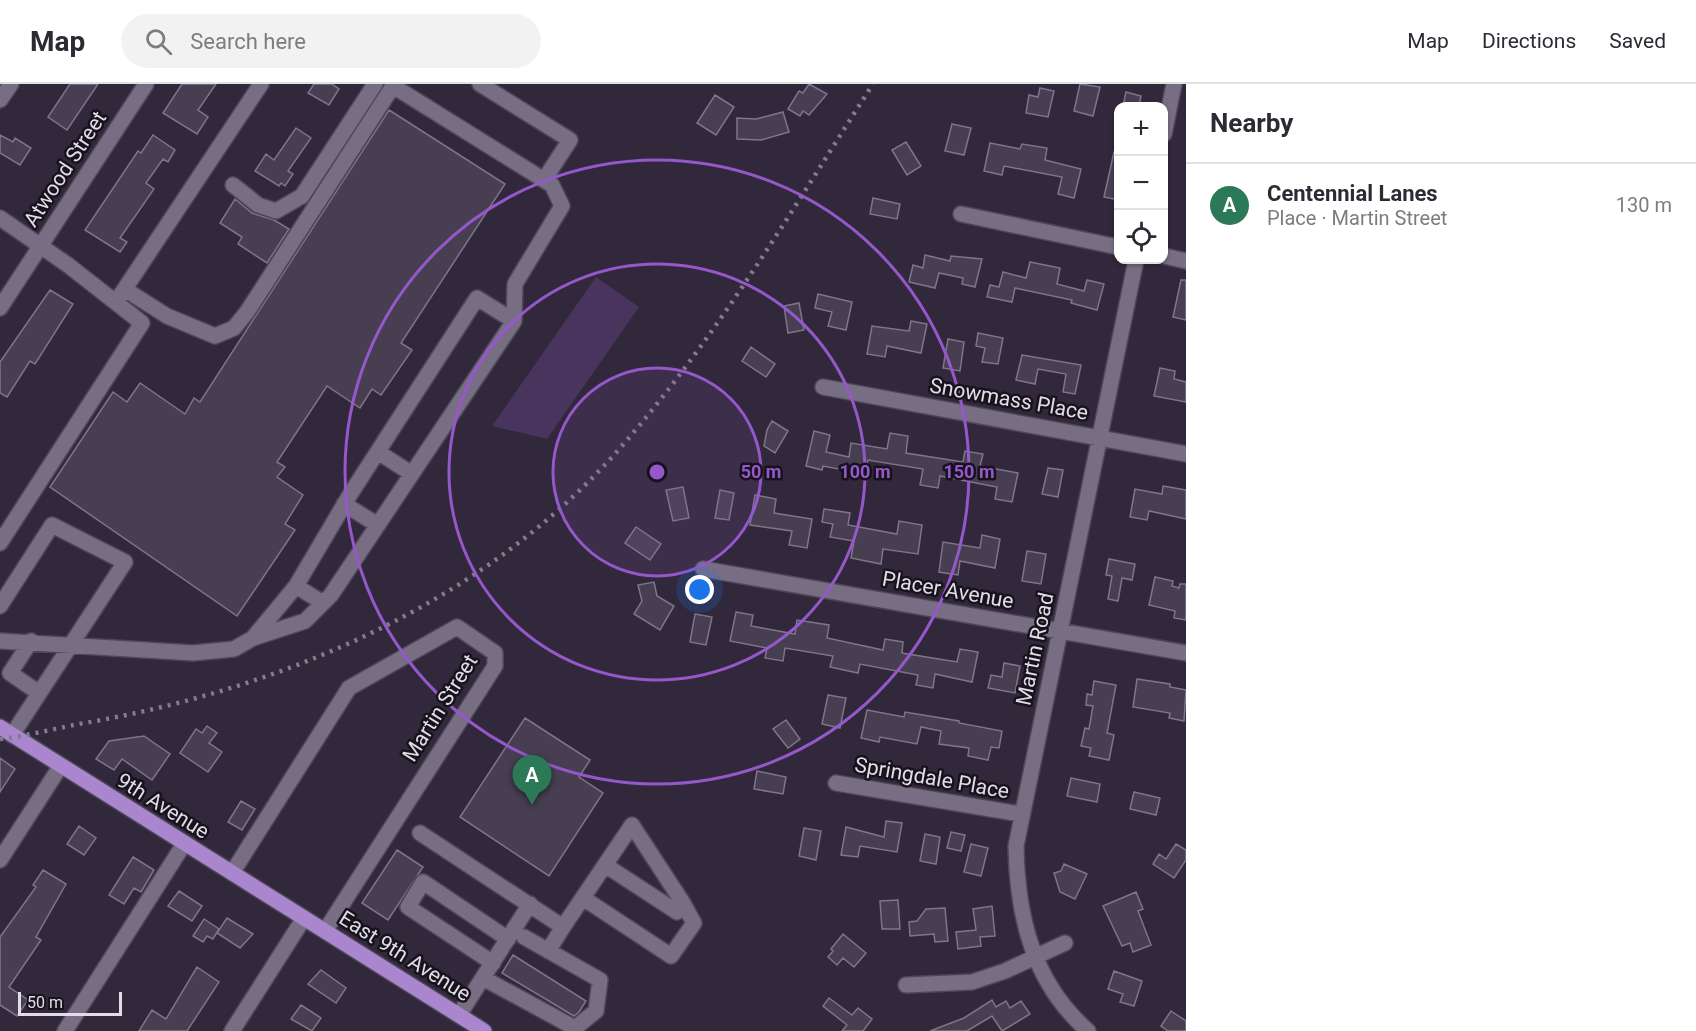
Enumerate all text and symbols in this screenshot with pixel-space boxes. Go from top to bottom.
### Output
search box [121,14,541,68]
text: Map [30,25,85,58]
icon: search [142,25,175,58]
text: Search here [190,29,306,54]
text: Map [1407,29,1449,53]
text: Directions [1482,29,1576,53]
text: Saved [1609,29,1666,53]
map controls [1114,102,1168,264]
button: + [1114,102,1168,156]
street label: Atwood Street [19,107,111,231]
text: Nearby [1210,108,1293,138]
button: − [1114,156,1168,210]
text: Centennial Lanes [1267,181,1438,206]
text: A [1223,193,1236,217]
text: 130 m [1616,193,1672,217]
text: Place · Martin Street [1267,206,1447,230]
button: locate [1114,210,1168,264]
street label: Snowmass Place [928,373,1090,425]
text: 50 m [741,461,781,482]
text: 100 m [839,461,891,482]
text: 150 m [943,461,995,482]
centre of rings [647,462,667,482]
street label: Placer Avenue [880,567,1016,613]
your location [685,575,714,604]
street label: Martin Road [1011,591,1059,707]
street label: Martin Street [398,650,482,766]
street label: Springdale Place [853,753,1011,803]
pin: A [512,756,552,805]
street label: 9th Avenue [112,768,214,844]
street label: East 9th Avenue [335,906,475,1006]
scale bar [18,989,122,1016]
text: 50 m [27,993,63,1012]

